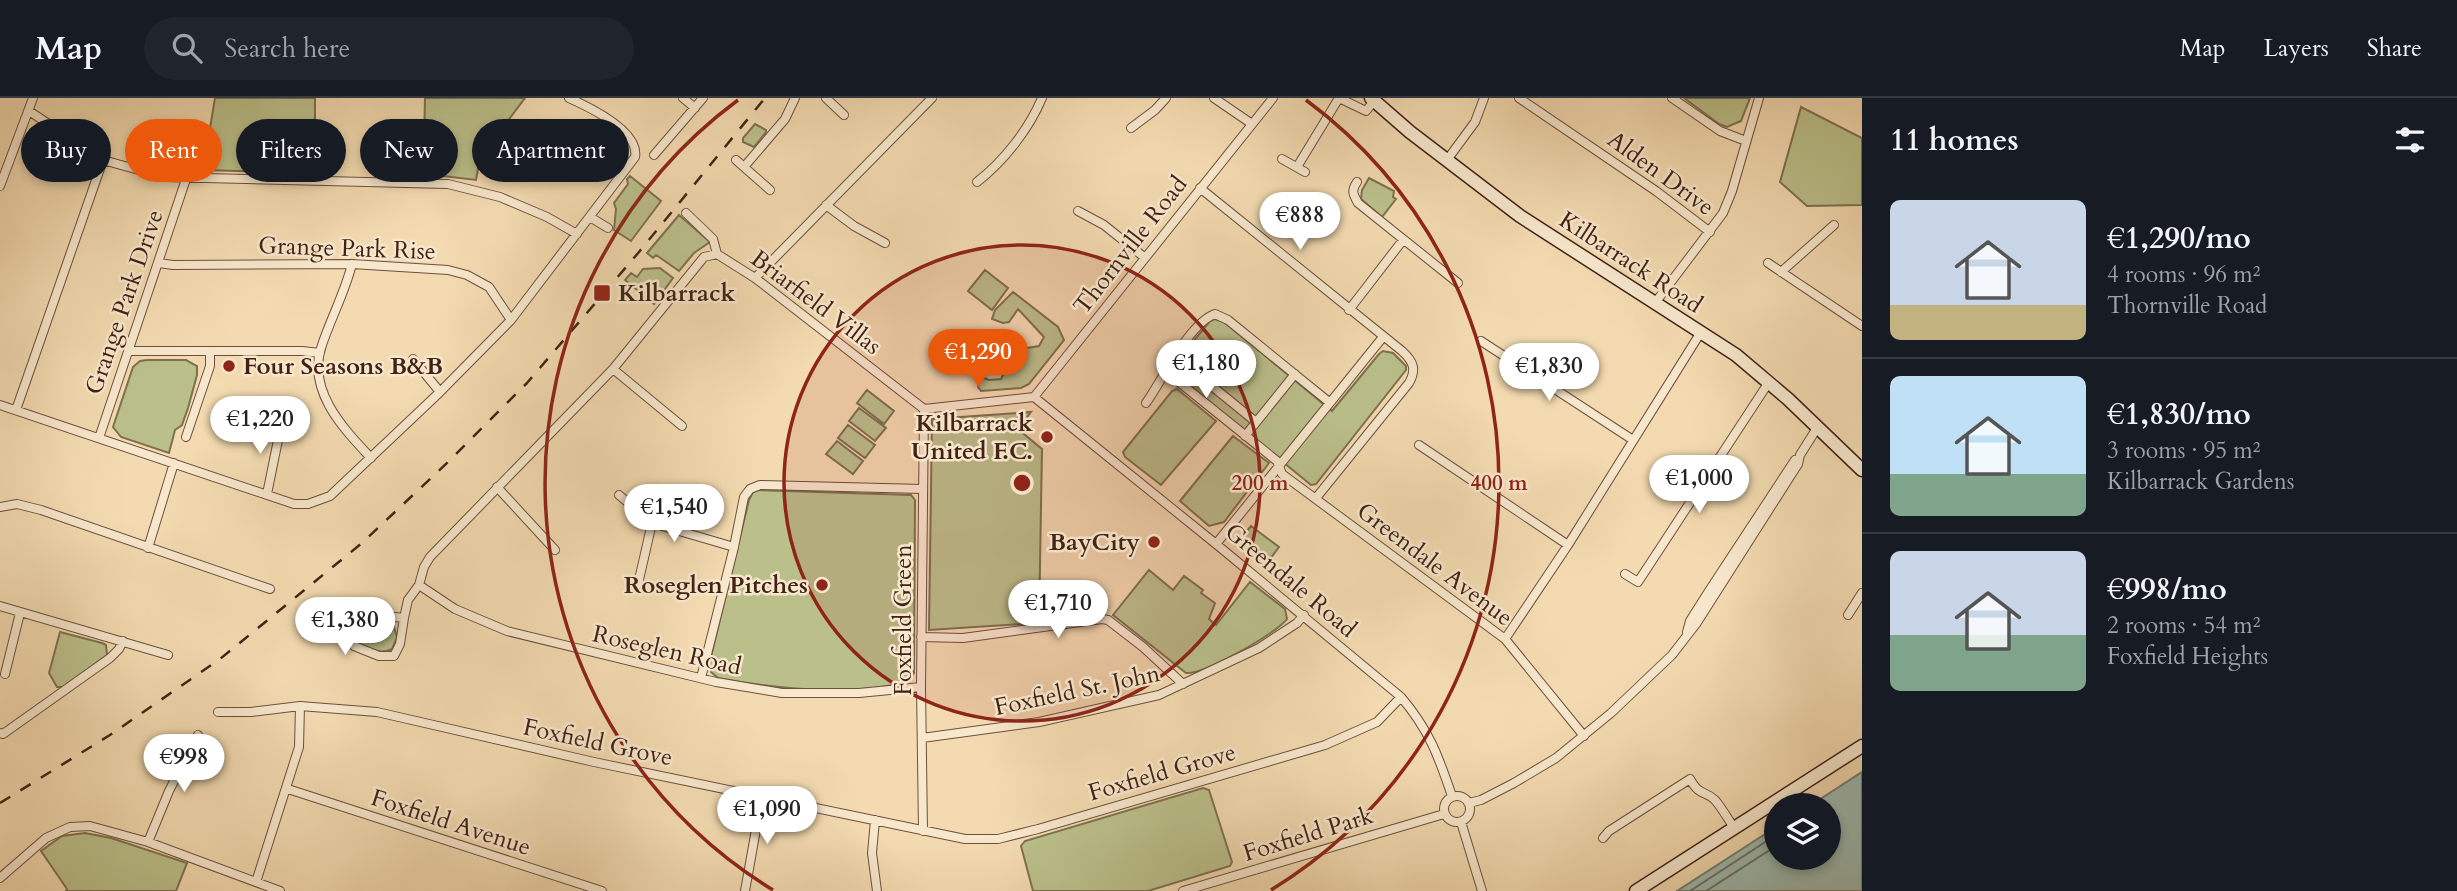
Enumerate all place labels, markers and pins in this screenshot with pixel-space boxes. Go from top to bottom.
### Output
pin: €888 [1259,192,1341,252]
place label: Kilbarrack [618,277,736,310]
marker: Kilbarrack [592,283,612,303]
pin: €1,290 [921,330,1035,389]
pin: €1,180 [1149,341,1263,400]
pin: €1,830 [1492,344,1606,403]
place label: Four Seasons B&B [243,350,443,383]
marker: Four Seasons B&B [221,358,237,374]
pin: €1,220 [203,396,317,456]
place label: Kilbarrack United F.C. [911,407,1033,468]
marker: Kilbarrack United F.C. [1039,429,1055,445]
pin: €1,000 [1642,456,1756,515]
centre of rings [1010,471,1034,495]
pin: €1,540 [617,484,731,544]
place label: BayCity [1049,526,1140,559]
marker: BayCity [1146,534,1162,550]
place label: Roseglen Pitches [624,569,808,602]
marker: Roseglen Pitches [814,577,830,593]
pin: €1,710 [1001,580,1115,640]
pin: €1,380 [288,598,402,657]
pin: €998 [143,734,225,794]
pin: €1,090 [710,786,824,846]

